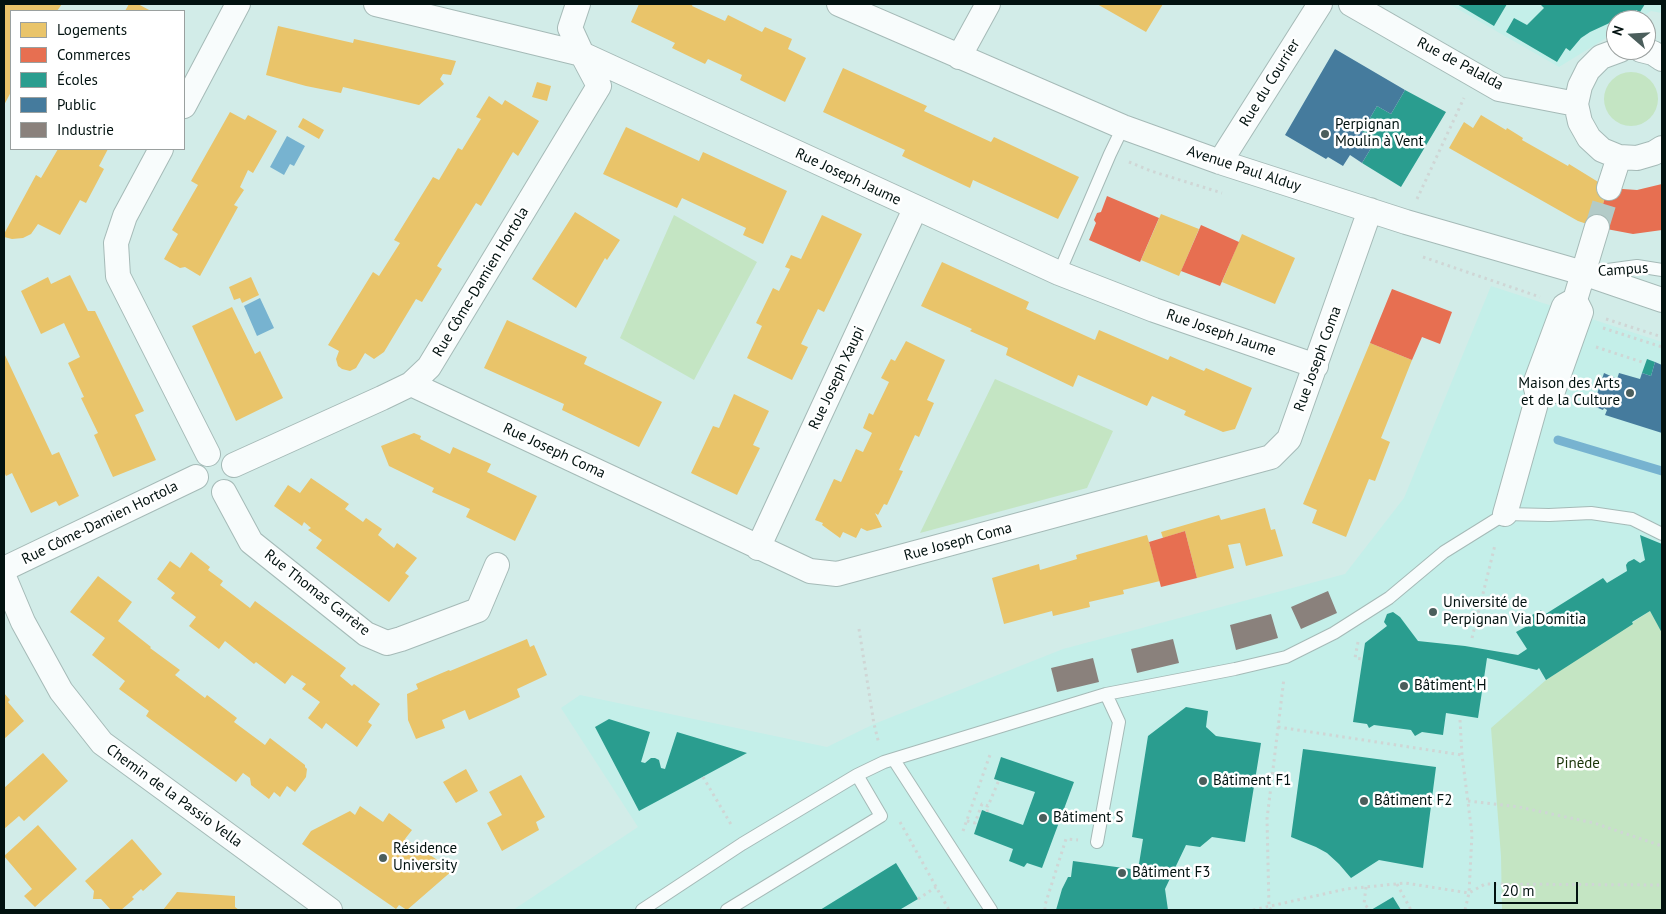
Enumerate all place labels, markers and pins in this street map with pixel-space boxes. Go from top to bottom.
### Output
place label: Perpignan Moulin à Vent [1335,116,1424,151]
marker: Perpignan Moulin à Vent [1319,128,1331,140]
place label: Maison des Arts et de la Culture [1518,375,1620,410]
marker: Maison des Arts et de la Culture [1624,387,1636,399]
place label: Université de Perpignan Via Domitia [1443,594,1586,629]
marker: Université de Perpignan Via Domitia [1427,606,1439,618]
place label: Bâtiment H [1414,677,1486,695]
marker: Bâtiment H [1398,680,1410,692]
place label: Bâtiment F1 [1213,772,1291,790]
marker: Bâtiment F1 [1197,775,1209,787]
place label: Bâtiment F2 [1374,792,1452,810]
marker: Bâtiment F2 [1358,795,1370,807]
place label: Bâtiment S [1053,809,1123,827]
marker: Bâtiment S [1037,812,1049,824]
place label: Résidence University [393,840,457,875]
marker: Résidence University [377,852,389,864]
place label: Bâtiment F3 [1132,864,1210,882]
marker: Bâtiment F3 [1116,867,1128,879]

